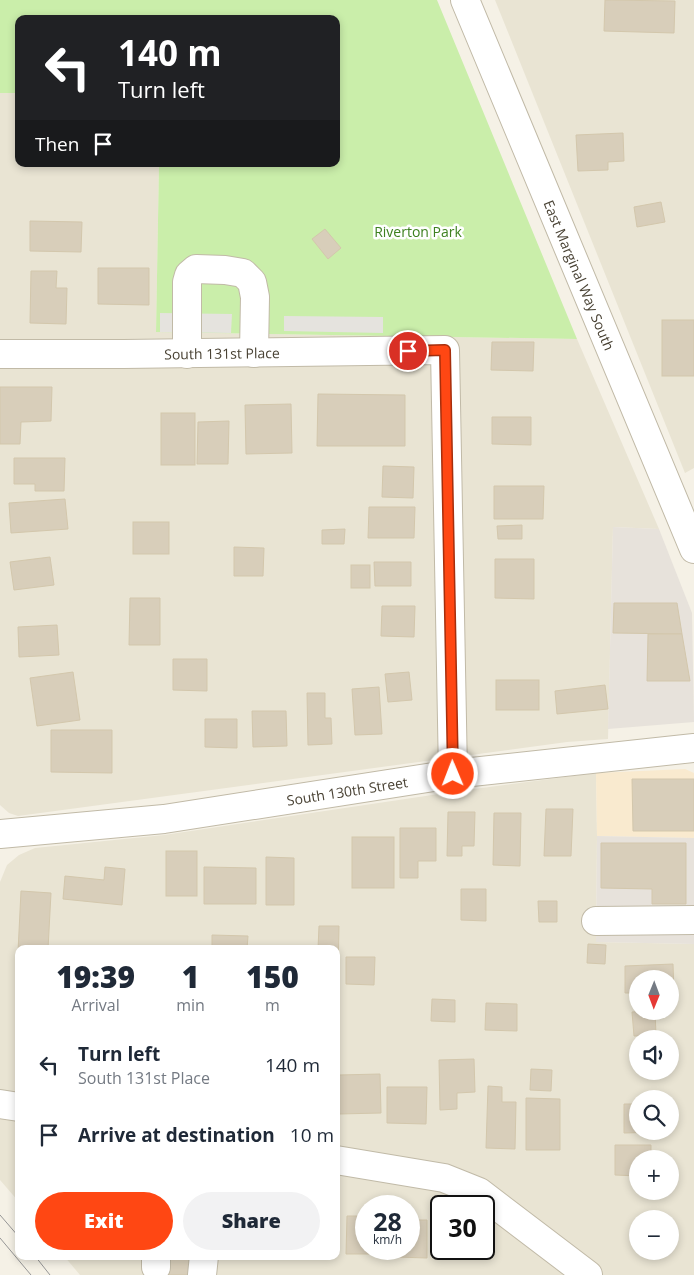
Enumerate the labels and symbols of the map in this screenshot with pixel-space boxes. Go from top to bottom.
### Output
street label: East Marginal Way South [540,197,620,353]
park label: Riverton Park [374,222,462,241]
pin [387,330,429,372]
street label: South 131st Place [164,343,280,363]
position arrow [426,747,478,799]
street label: South 130th Street [285,772,409,809]
north arrow [629,970,679,1020]
speed limit sign: 30 [430,1195,495,1260]

